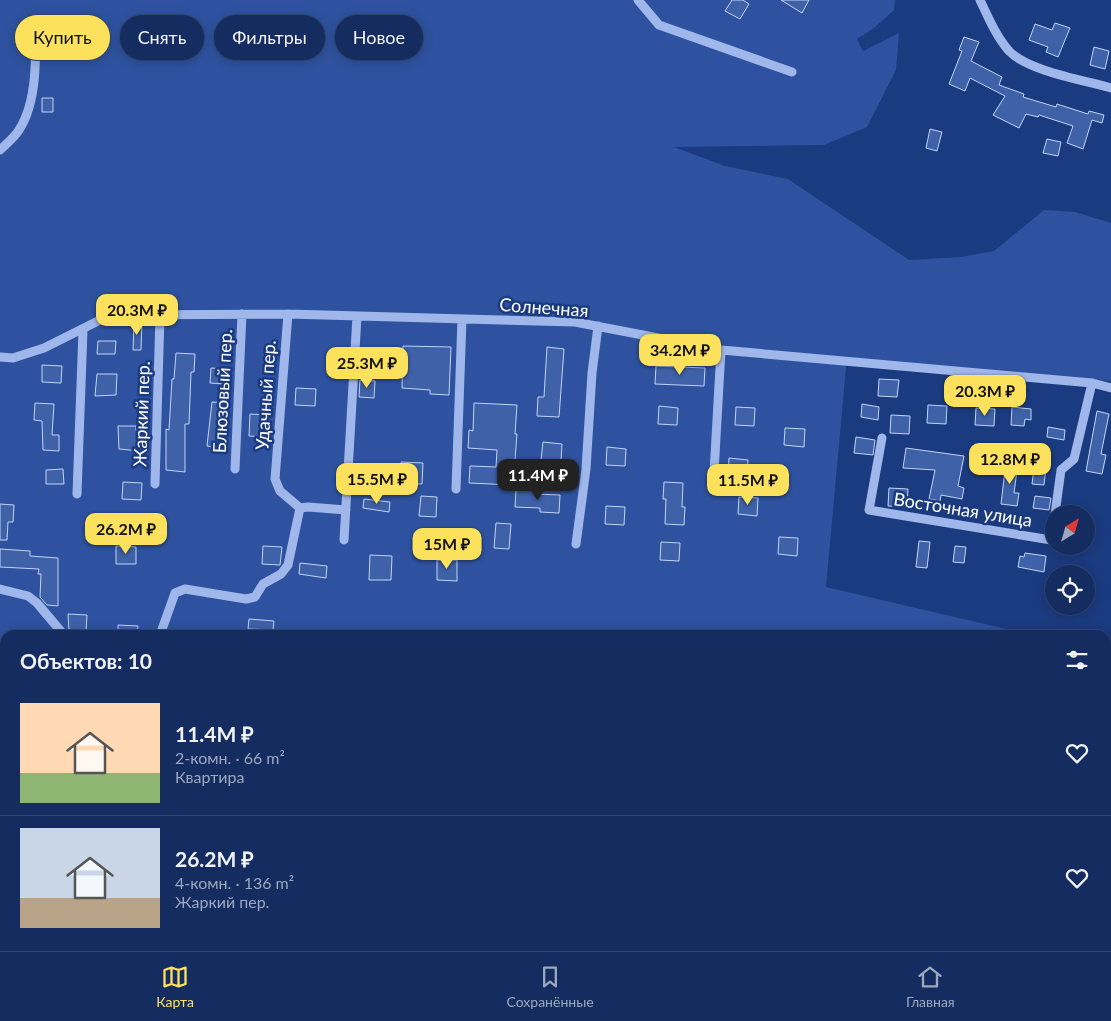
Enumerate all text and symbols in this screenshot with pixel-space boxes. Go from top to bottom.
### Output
chip: Купить [15,15,110,60]
chip: Снять [120,15,204,60]
chip: Фильтры [214,15,325,60]
chip: Новое [335,15,423,60]
street label: Солнечная [499,293,589,321]
pin: 20.3M ₽ [91,294,183,336]
text: 20.3M ₽ [107,300,167,319]
street label: Блюзовый пер. [208,328,236,454]
pin: 34.2M ₽ [634,334,726,376]
street label: Удачный пер. [250,339,280,451]
text: 34.2M ₽ [650,340,710,359]
pin: 25.3M ₽ [321,346,413,389]
text: 25.3M ₽ [337,353,397,372]
street label: Жаркий пер. [128,361,154,467]
pin: 20.3M ₽ [939,374,1031,417]
text: 20.3M ₽ [955,381,1015,400]
pin: 12.8M ₽ [964,442,1056,485]
text: 12.8M ₽ [980,449,1040,468]
pin: 11.4M ₽ [492,458,584,501]
pin: 15.5M ₽ [331,462,423,505]
pin: 11.5M ₽ [702,464,794,506]
text: 11.4M ₽ [508,465,568,484]
text: 15.5M ₽ [347,469,407,488]
text: 11.5M ₽ [718,470,778,489]
street label: Восточная улица [892,487,1034,531]
north arrow [1045,505,1095,555]
map controls [1045,505,1095,615]
pin: 26.2M ₽ [80,512,172,555]
text: 26.2M ₽ [96,519,156,538]
pin: 15M ₽ [412,528,482,570]
text: 15M ₽ [424,534,470,553]
button: locate [1045,565,1095,615]
icon: filters [1063,646,1091,674]
text: Объектов: 10 [20,648,152,673]
text: 11.4M ₽ [175,721,254,746]
icon: home [60,723,120,783]
icon: heart [1063,739,1091,767]
text: 2-комн. · 66 m² [175,748,285,767]
text: Квартира [175,767,244,786]
text: 26.2M ₽ [175,846,254,871]
icon: home [60,848,120,908]
icon: heart [1063,864,1091,892]
text: 4-комн. · 136 m² [175,873,294,892]
text: Жаркий пер. [175,892,269,911]
tab: Карта [156,963,194,1010]
tab: Сохранённые [507,963,594,1010]
tab: Главная [906,963,955,1010]

